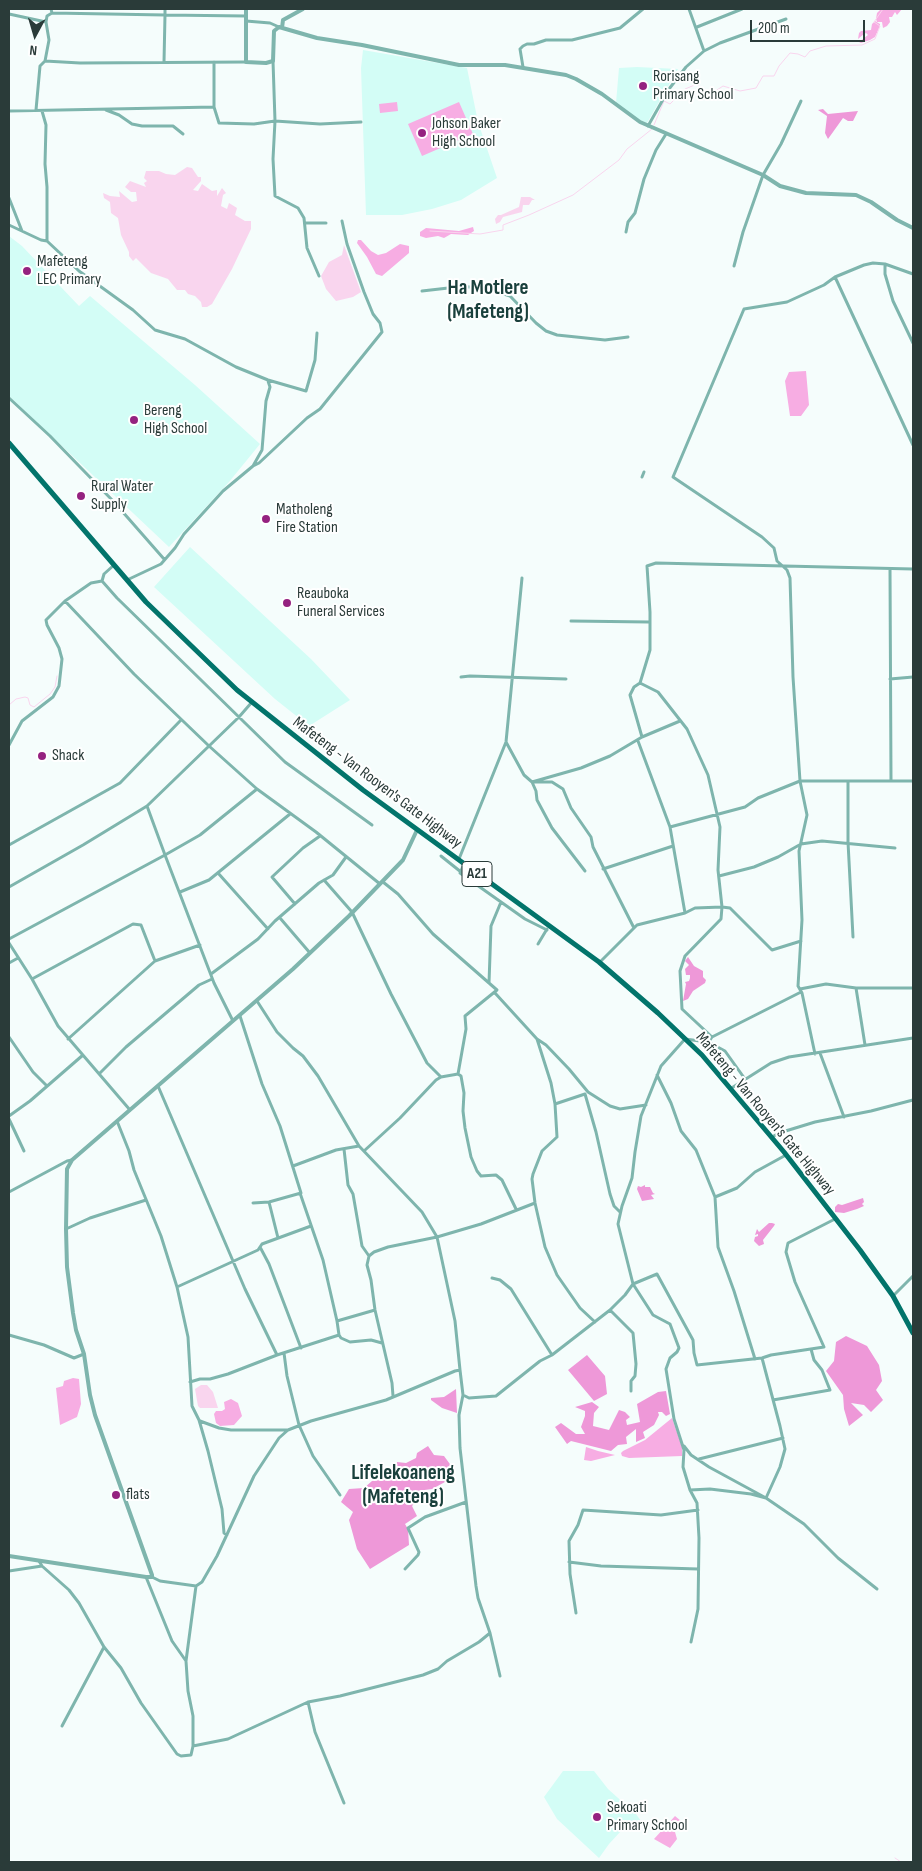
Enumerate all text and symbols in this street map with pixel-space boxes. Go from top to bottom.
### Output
north arrow [10,10,60,60]
scale bar [752,10,867,42]
text: 200 m [758,19,790,38]
text: N [29,42,38,59]
place label: Rorisang Primary School [653,67,734,105]
marker: Rorisang Primary School [637,80,649,92]
place label: Johson Baker High School [432,114,501,152]
marker: Johson Baker High School [416,127,428,139]
place label: Mafeteng LEC Primary [37,252,101,290]
marker: Mafeteng LEC Primary [21,265,33,277]
district label: Ha Motlere (Mafeteng) [447,276,529,326]
place label: Bereng High School [144,401,207,439]
marker: Bereng High School [128,414,140,426]
place label: Rural Water Supply [91,477,153,515]
marker: Rural Water Supply [75,490,87,502]
place label: Matholeng Fire Station [276,500,338,538]
marker: Matholeng Fire Station [260,513,272,525]
place label: Reauboka Funeral Services [297,584,385,622]
marker: Reauboka Funeral Services [281,597,293,609]
street label: Mafeteng - Van Rooyen's Gate Highway [289,713,465,853]
place label: Shack [52,746,84,766]
marker: Shack [36,750,48,762]
road number: A21 [462,862,492,886]
street label: Mafeteng - Van Rooyen's Gate Highway [691,1029,839,1199]
district label: Lifelekoaneng (Mafeteng) [351,1461,455,1511]
place label: flats [126,1485,150,1505]
marker: flats [110,1489,122,1501]
place label: Sekoati Primary School [607,1798,688,1836]
marker: Sekoati Primary School [591,1811,603,1823]

